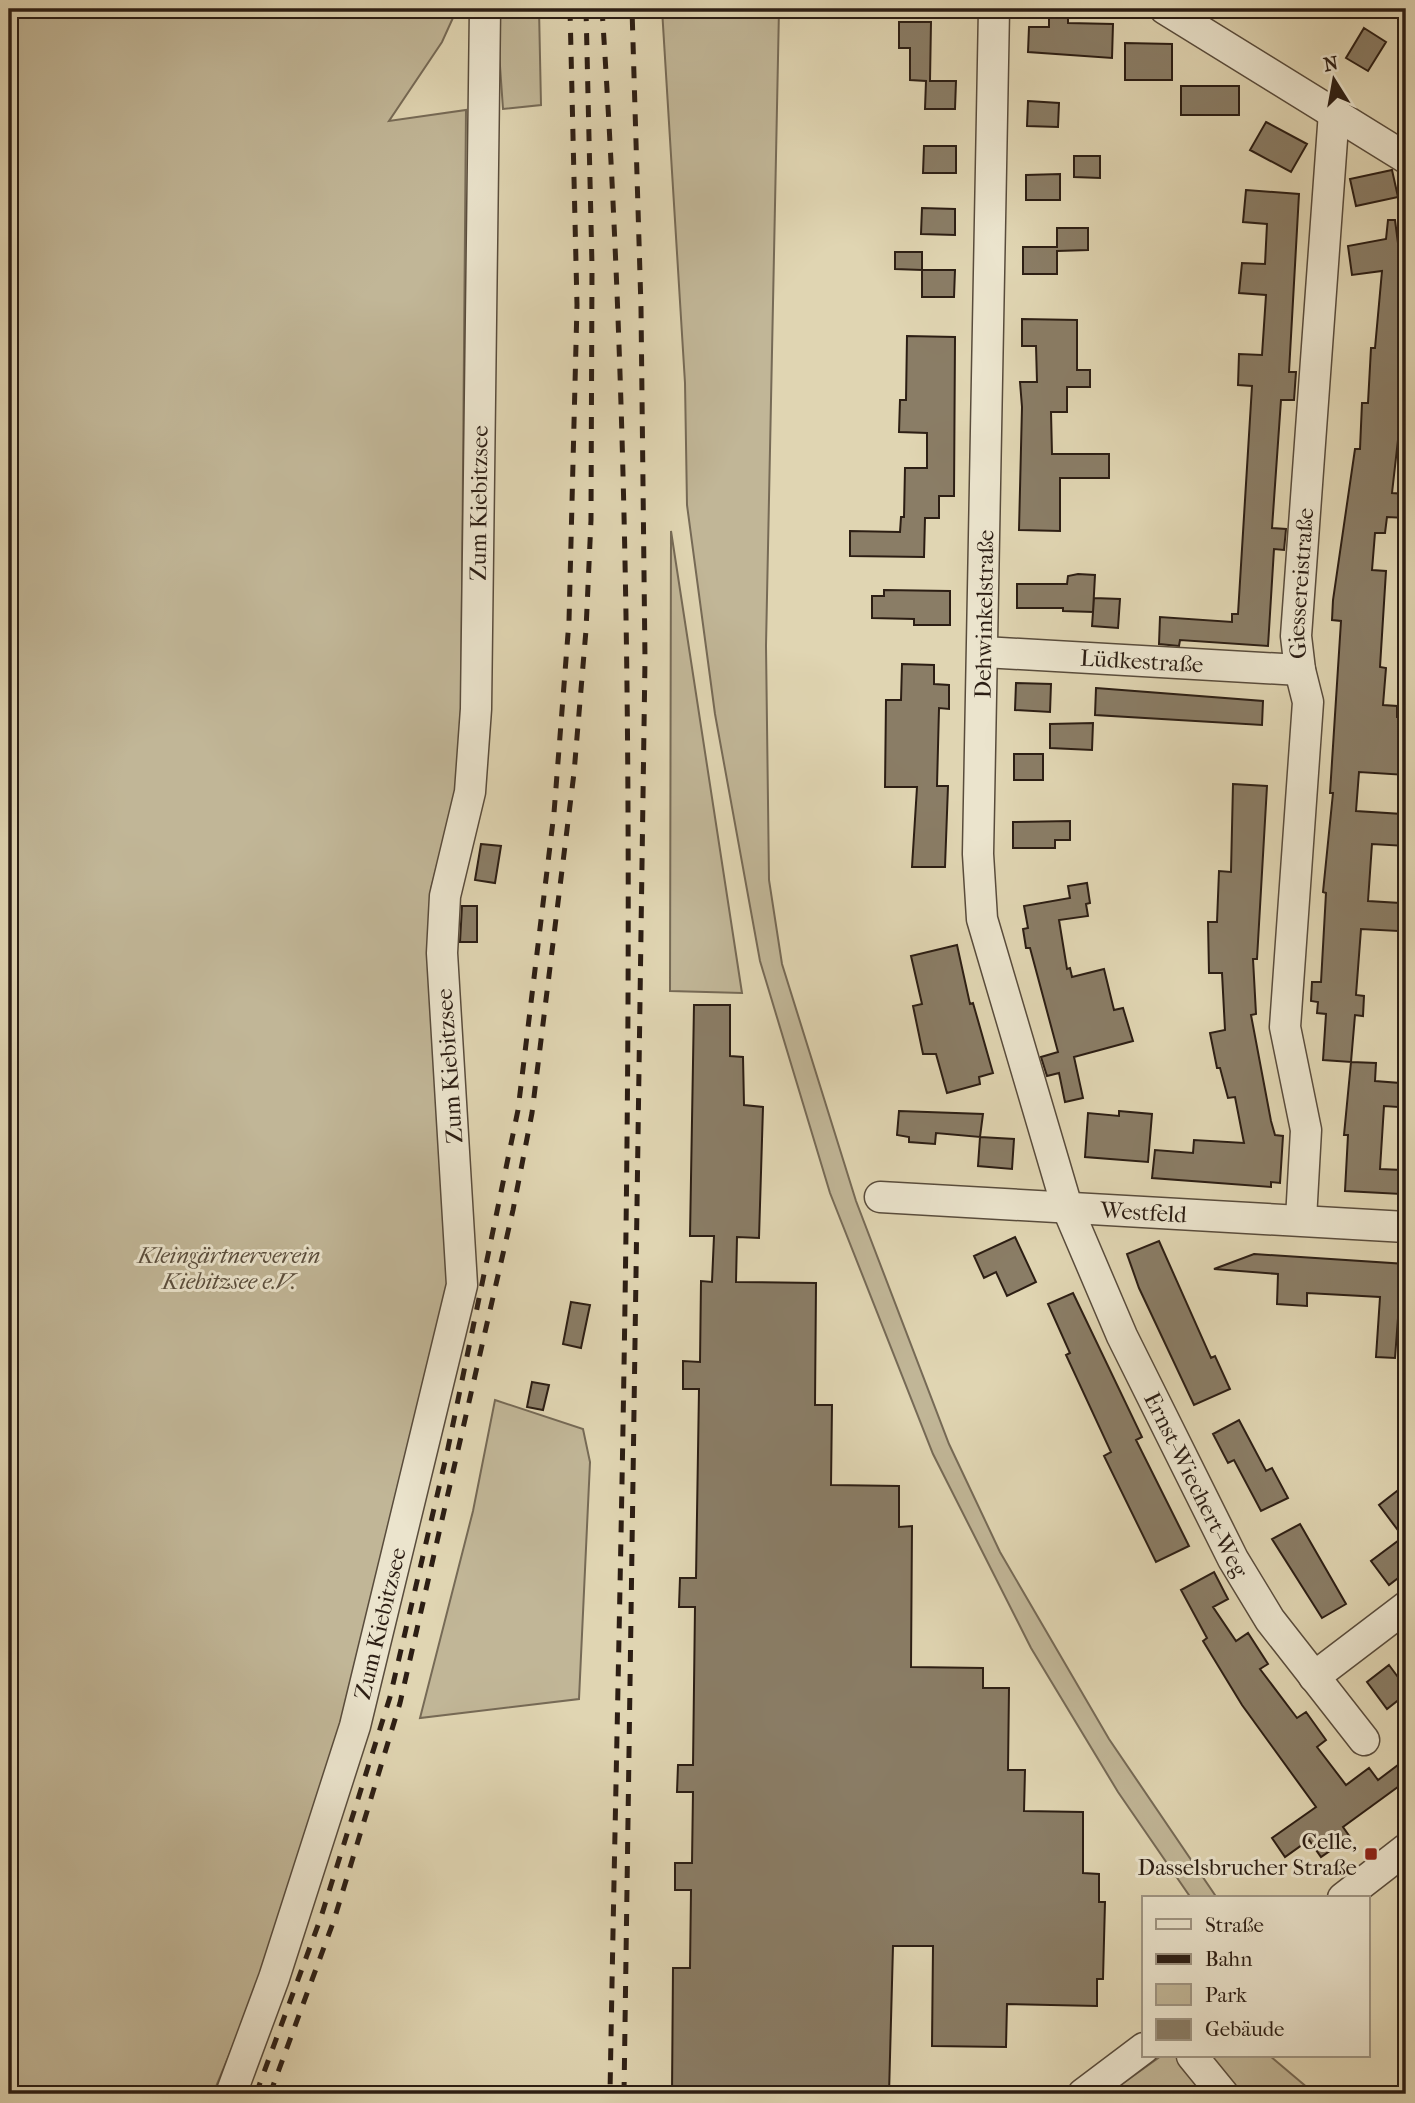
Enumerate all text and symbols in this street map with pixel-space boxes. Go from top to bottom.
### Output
north arrow [1300,46,1370,116]
text: N [1322,52,1341,76]
street label: Zum Kiebitzsee [465,425,494,581]
street label: Giessereistraße [1283,507,1319,661]
street label: Dehwinkelstraße [970,529,999,699]
street label: Lüdkestraße [1079,644,1204,678]
street label: Zum Kiebitzsee [431,987,468,1144]
street label: Westfeld [1099,1197,1188,1228]
park label: Kleingärtnerverein Kiebitzsee e.V. [136,1242,320,1295]
street label: Ernst-Wiechert-Weg [1138,1388,1254,1583]
street label: Zum Kiebitzsee [349,1545,412,1702]
place label: Celle, Dasselsbrucher Straße [1138,1828,1357,1881]
marker: Celle, Dasselsbrucher Straße [1363,1846,1379,1862]
legend [1142,1896,1370,2058]
text: Straße [1205,1913,1264,1937]
text: Bahn [1205,1947,1252,1971]
text: Park [1205,1983,1247,2007]
text: Gebäude [1205,2017,1285,2041]

